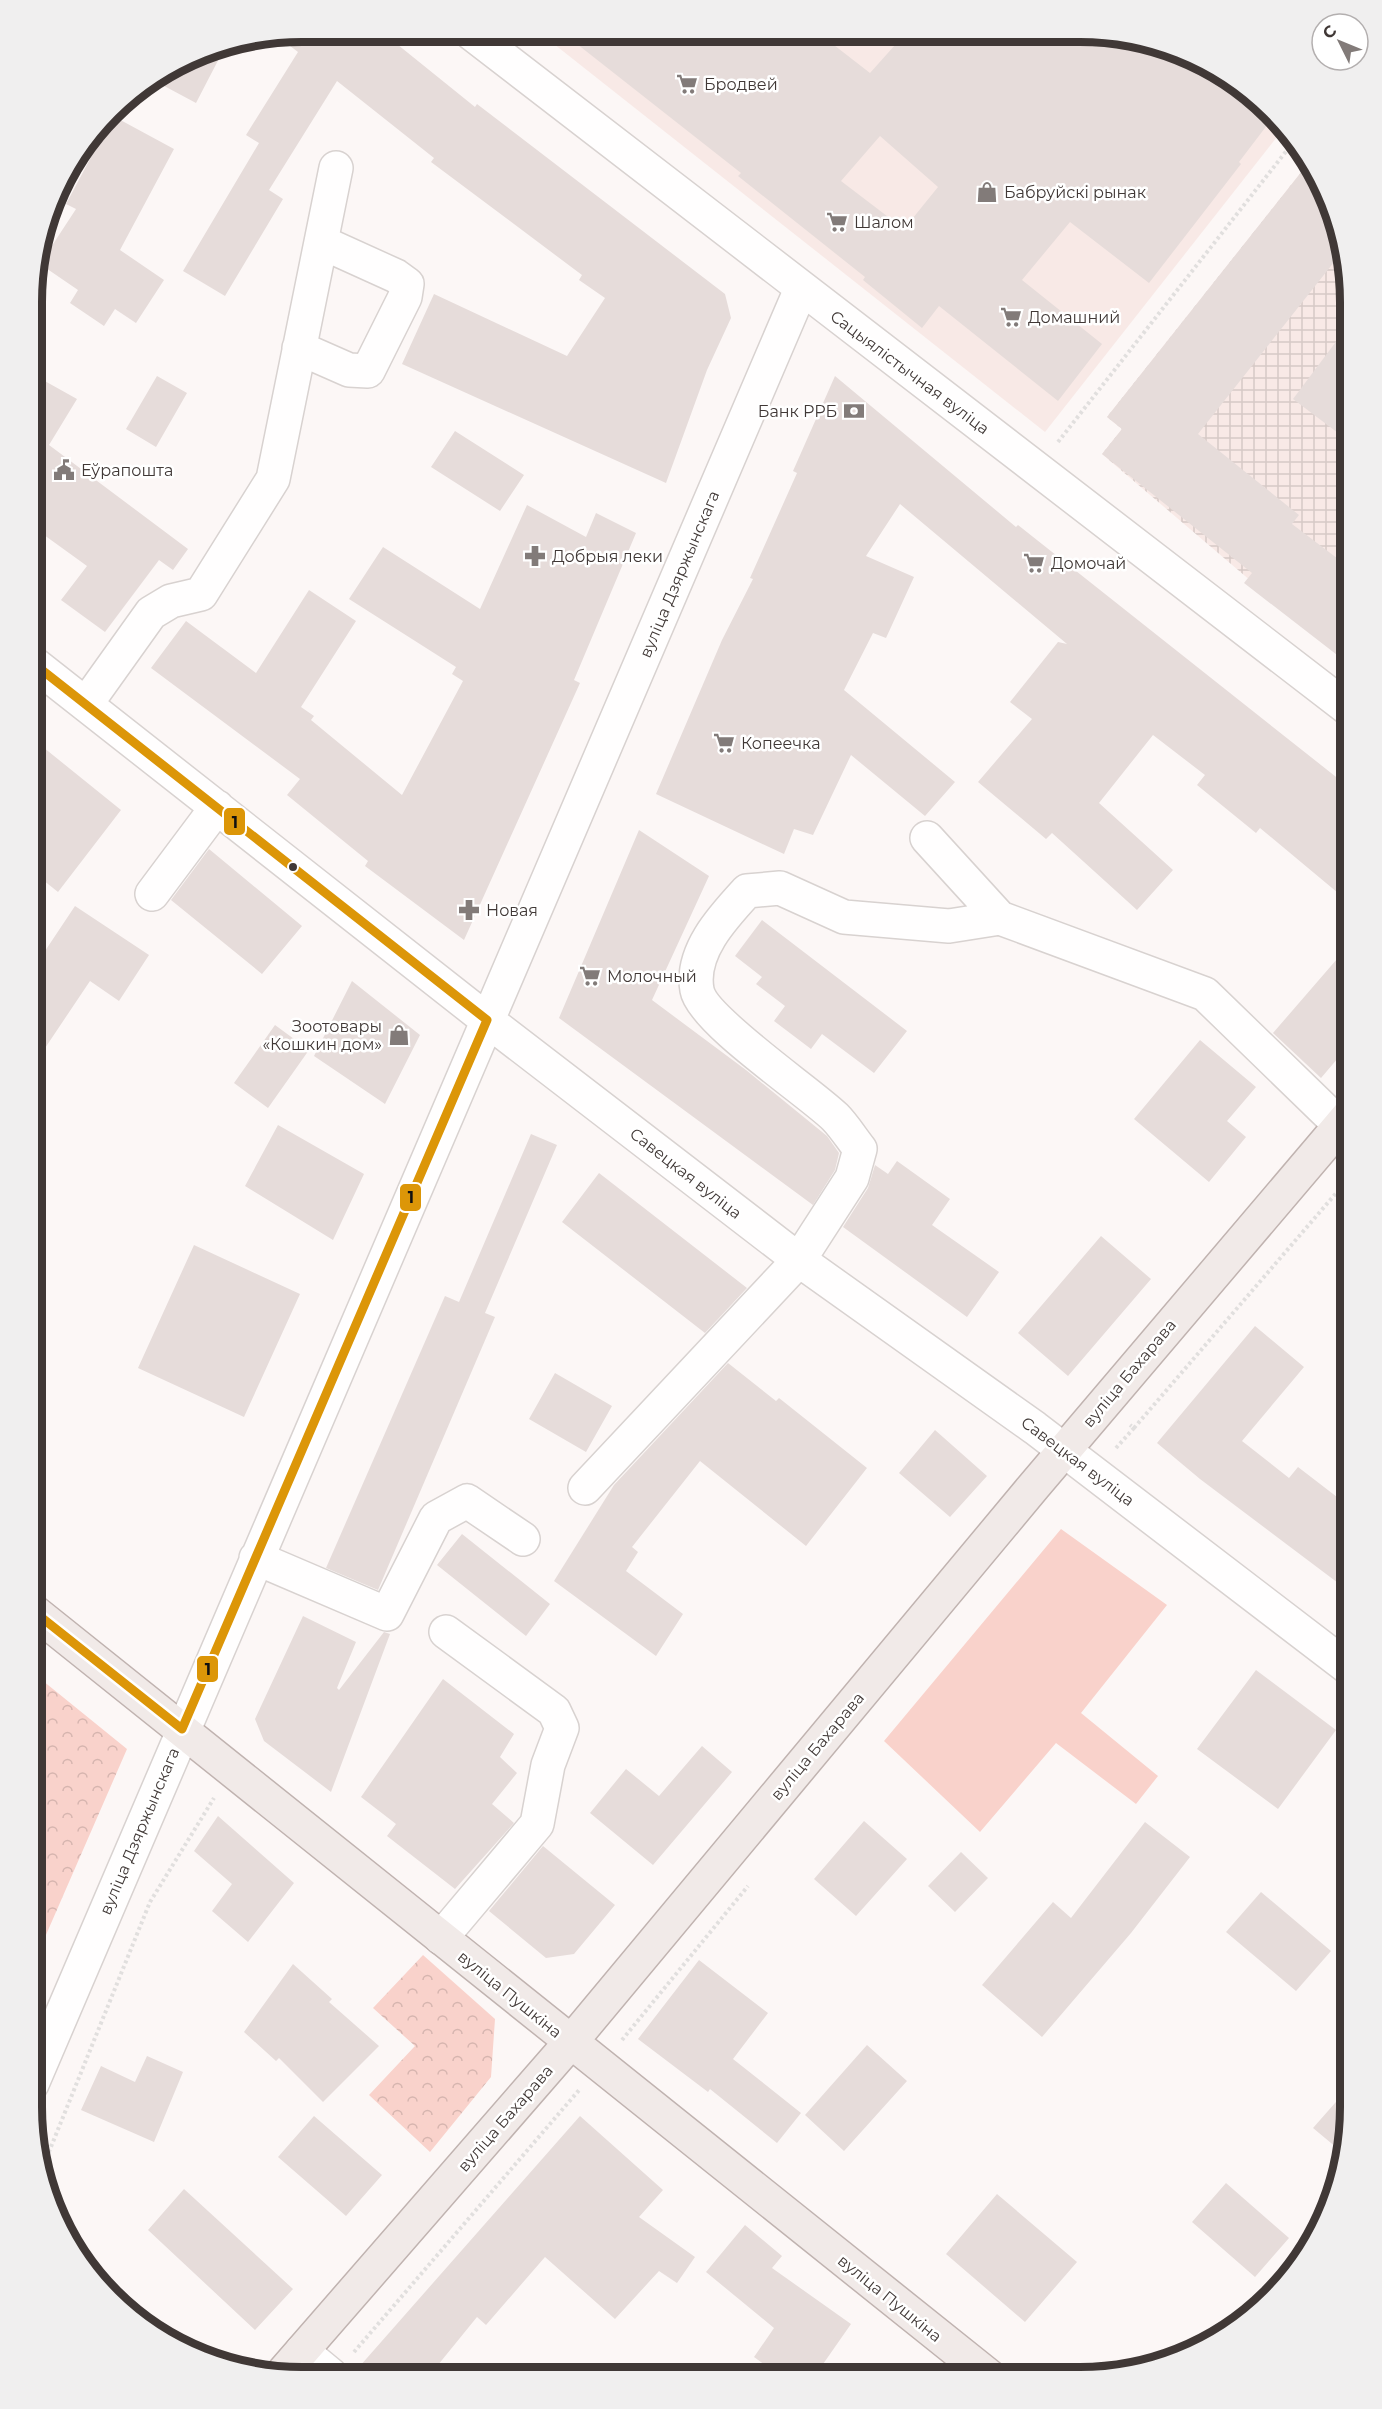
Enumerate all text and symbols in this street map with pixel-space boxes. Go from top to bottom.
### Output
north arrow [1310,12,1370,72]
text: С [1318,21,1341,43]
supermarket icon: Бродвей [675,72,699,96]
place label: Бродвей [704,75,778,94]
shop icon: Бабруйскі рынак [975,180,999,204]
place label: Бабруйскі рынак [1004,183,1147,202]
supermarket icon: Шалом [825,210,849,234]
place label: Шалом [854,213,914,232]
supermarket icon: Домашний [999,305,1023,329]
street label: Сацыялістычная вуліца [827,306,993,438]
place label: Домашний [1028,308,1120,327]
bank icon: Банк РРБ [842,399,866,423]
place label: Банк РРБ [758,402,837,421]
public building icon: Еўрапошта [52,458,76,482]
place label: Еўрапошта [81,461,173,480]
street label: вуліца Дзяржынскага [636,488,723,661]
pharmacy icon: Добрыя леки [523,544,547,568]
place label: Добрыя леки [552,547,663,566]
supermarket icon: Домочай [1022,551,1046,575]
place label: Домочай [1051,554,1126,573]
supermarket icon: Копеечка [712,731,736,755]
place label: Копеечка [741,734,821,753]
line badge: 1 [223,807,246,836]
text: 1 [232,813,238,832]
unlabelled marker [287,861,299,873]
pharmacy icon: Новая [457,898,481,922]
place label: Новая [486,901,538,920]
supermarket icon: Молочный [578,964,602,988]
place label: Молочный [607,967,697,986]
place label: Зоотовары «Кошкин дом» [262,1017,382,1054]
shop icon: Зоотовары «Кошкин дом» [387,1023,411,1047]
street label: Савецкая вуліца [626,1124,745,1223]
line badge: 1 [399,1183,422,1212]
text: 1 [408,1188,414,1207]
street label: вуліца Бахарава [1079,1315,1180,1431]
street label: Савецкая вуліца [1017,1413,1138,1510]
line badge: 1 [196,1655,219,1683]
text: 1 [205,1660,211,1679]
street label: вуліца Бахарава [767,1688,868,1804]
street label: вуліца Дзяржынскага [96,1745,183,1918]
street label: вуліца Пушкіна [454,1947,565,2042]
street label: вуліца Бахарава [454,2061,557,2176]
street label: вуліца Пушкіна [834,2251,945,2346]

